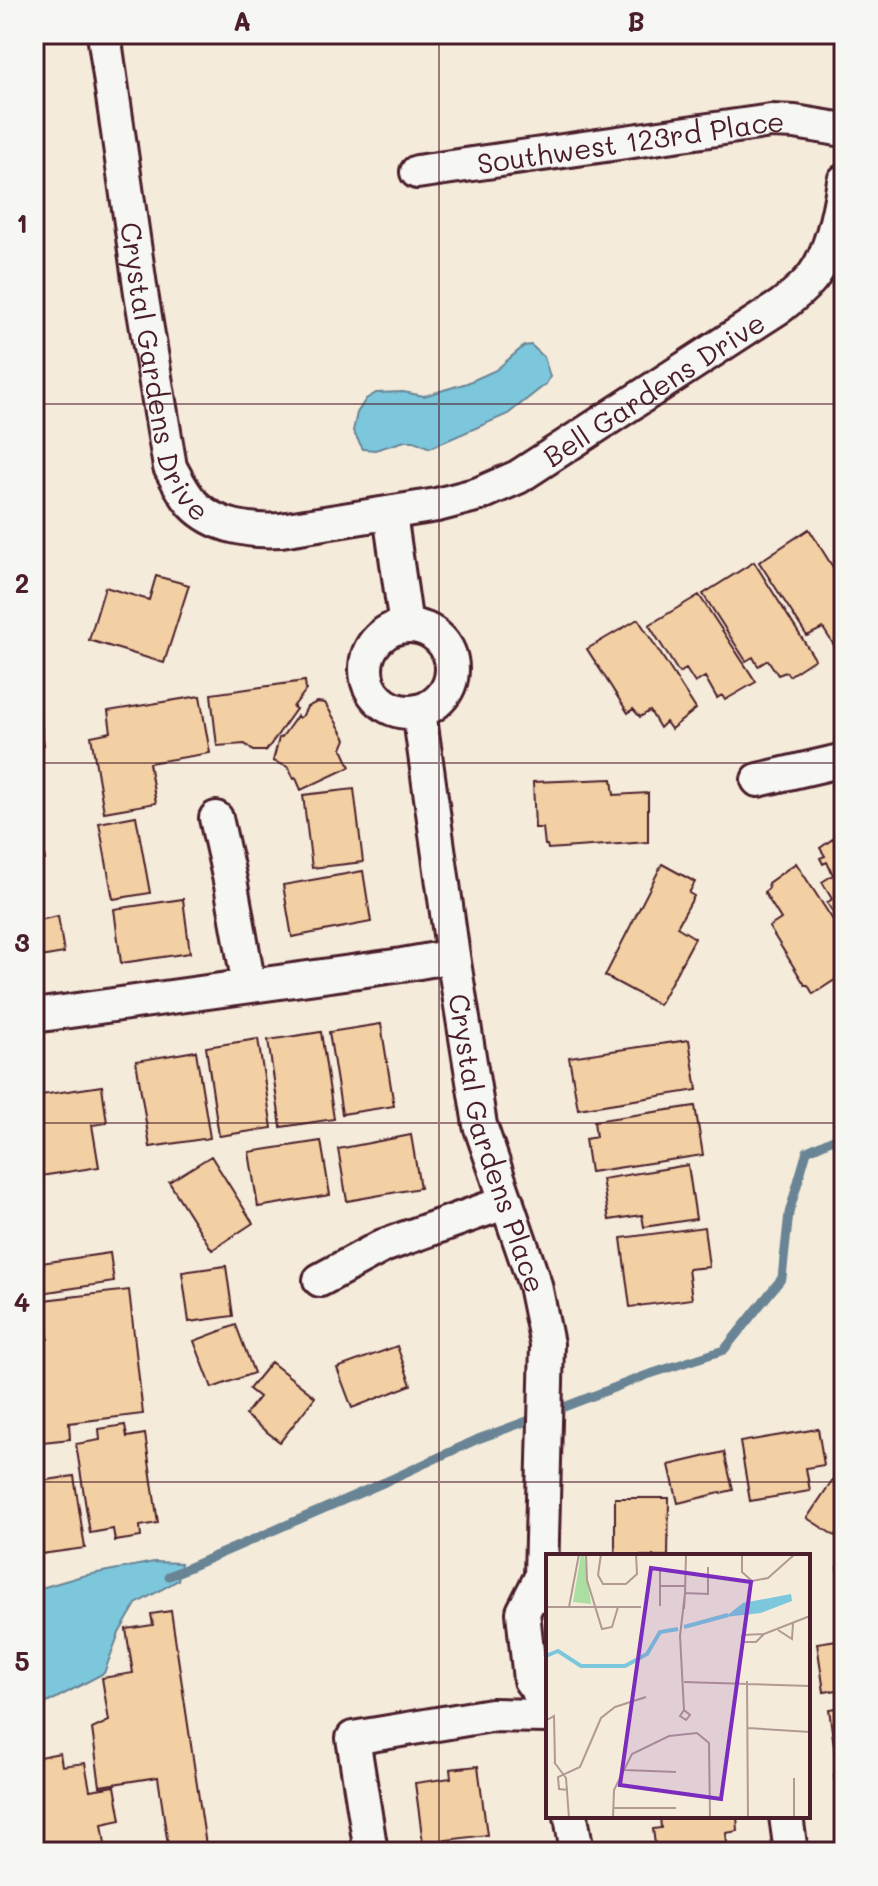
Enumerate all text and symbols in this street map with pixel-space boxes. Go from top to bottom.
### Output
text: A [233,4,251,38]
text: B [627,4,645,38]
street label: Southwest 123rd Place [475,103,785,181]
text: 1 [16,206,28,240]
street label: Crystal Gardens Drive [113,220,217,528]
street label: Bell Gardens Drive [536,304,771,474]
text: 2 [15,566,29,600]
text: 3 [14,925,30,959]
street label: Crystal Gardens Place [441,991,554,1297]
text: 4 [14,1285,30,1319]
inset map [546,1554,810,1818]
text: 5 [14,1644,30,1678]

